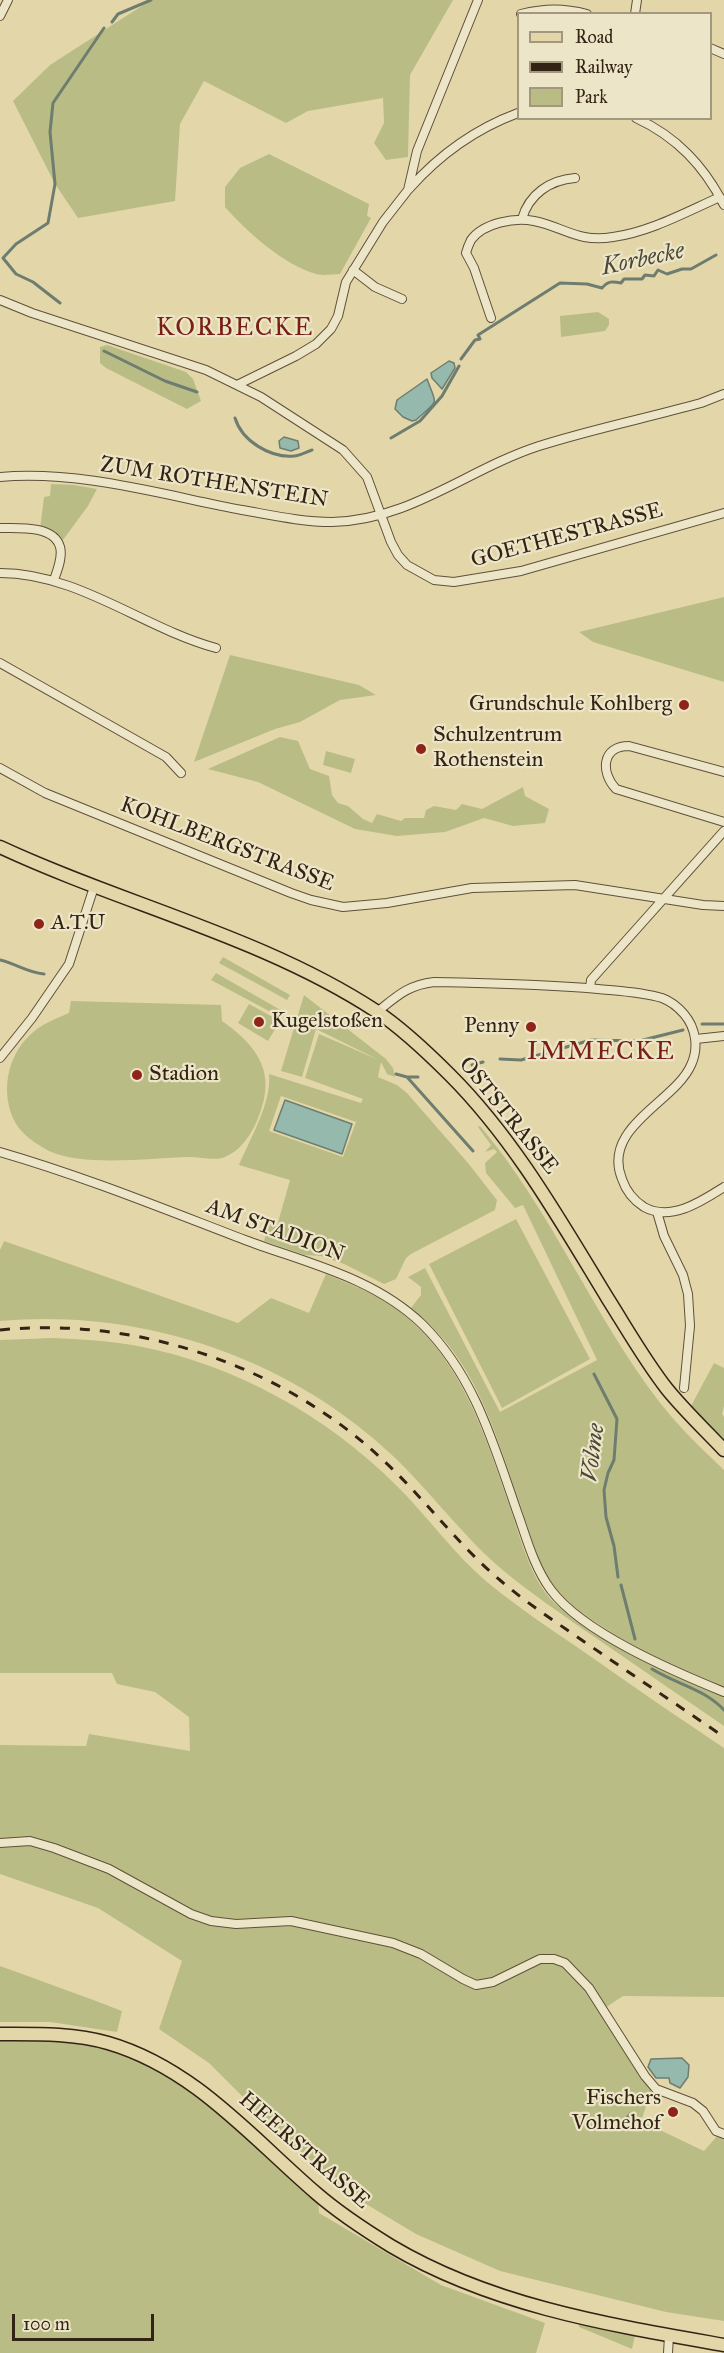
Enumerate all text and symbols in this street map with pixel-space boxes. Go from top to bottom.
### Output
legend [517,12,712,120]
text: Road [575,26,613,48]
text: Railway [575,56,632,78]
text: Park [575,86,608,108]
water label: Korbecke [599,237,687,283]
district label: KORBECKE [156,313,314,345]
street label: ZUM ROTHENSTEIN [98,452,330,514]
street label: GOETHESTRASSE [468,498,666,574]
place label: Grundschule Kohlberg [469,692,672,718]
marker: Grundschule Kohlberg [677,698,691,712]
place label: Schulzentrum Rothenstein [433,723,562,774]
marker: Schulzentrum Rothenstein [414,742,428,756]
street label: KOHLBERGSTRASSE [116,792,338,898]
place label: A.T.U [51,911,105,937]
marker: A.T.U [32,917,46,931]
place label: Kugelstoßen [271,1009,383,1035]
place label: Penny [464,1014,519,1040]
marker: Kugelstoßen [252,1015,266,1029]
marker: Penny [524,1020,538,1034]
district label: IMMECKE [527,1037,675,1069]
street label: OSTSTRASSE [453,1052,563,1180]
place label: Stadion [149,1062,219,1088]
marker: Stadion [130,1068,144,1082]
street label: AM STADION [202,1194,348,1268]
water label: Volme [576,1422,612,1484]
place label: Fischers Volmehof [572,2086,661,2138]
street label: HEERSTRASSE [233,2087,375,2215]
marker: Fischers Volmehof [666,2105,680,2119]
scale bar [15,2302,158,2340]
text: 100 m [23,2313,70,2335]

